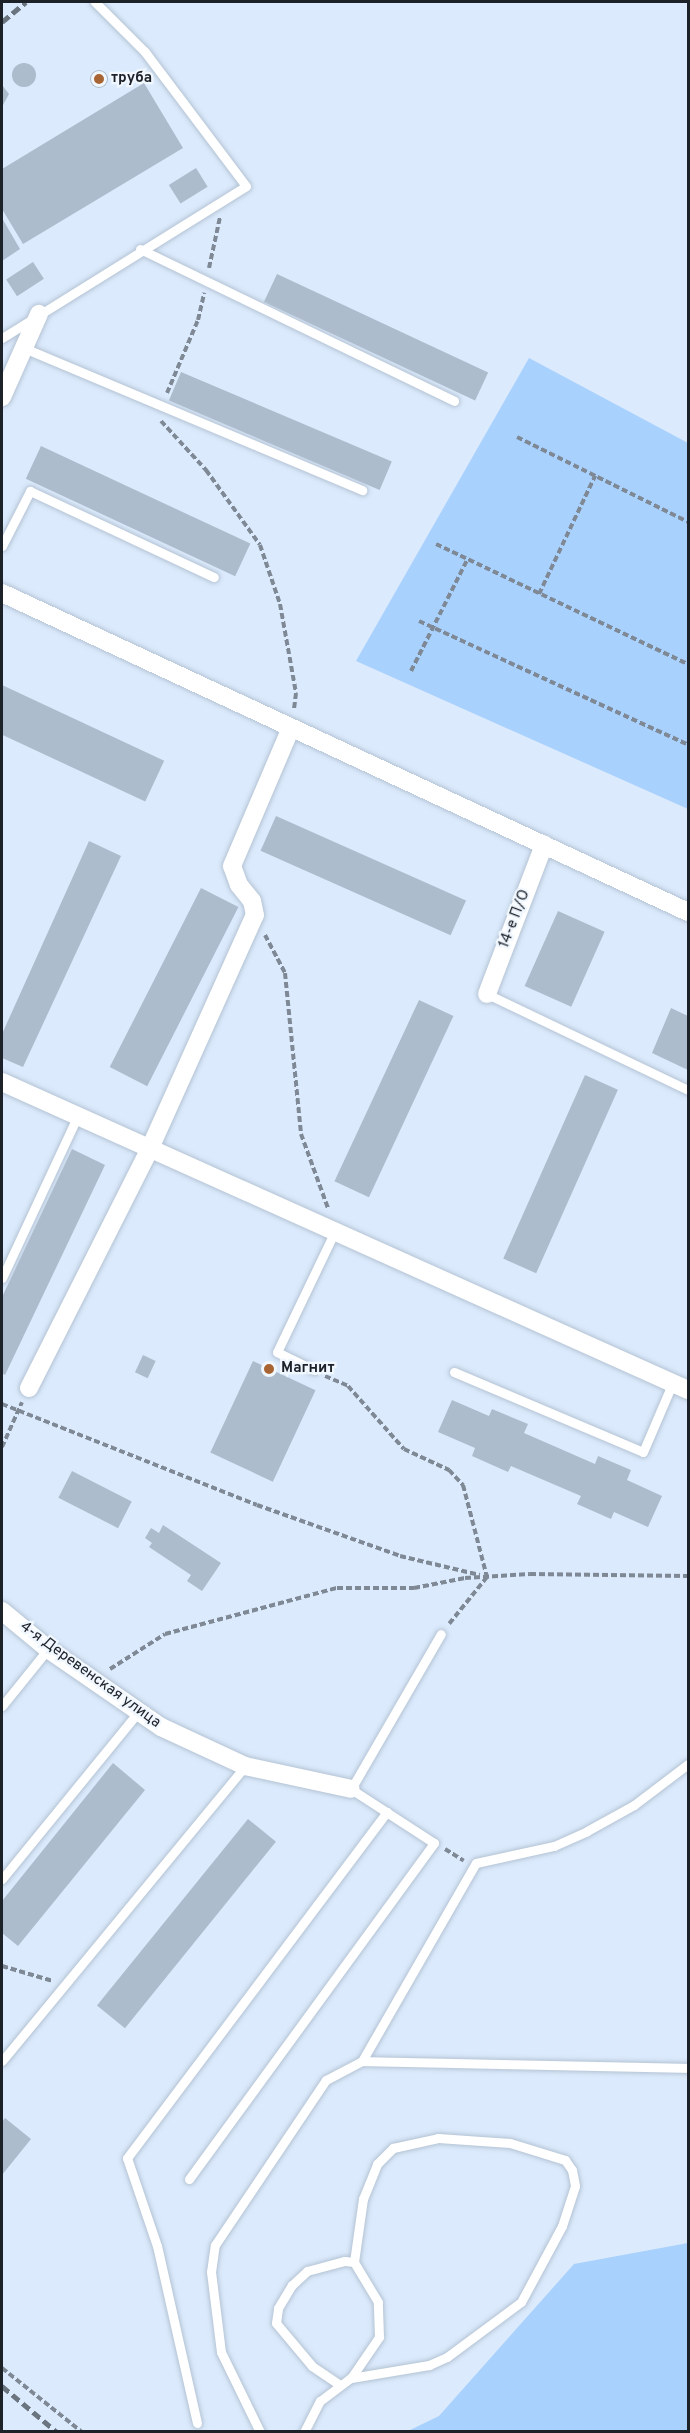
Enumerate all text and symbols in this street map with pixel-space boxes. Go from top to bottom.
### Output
place label: труба [111,70,152,88]
marker: труба [92,72,106,86]
street label: 14-е П/О [496,887,534,951]
place label: Магнит [281,1360,334,1378]
marker: Магнит [262,1362,276,1376]
street label: 4-я Деревенская улица [16,1618,164,1732]

